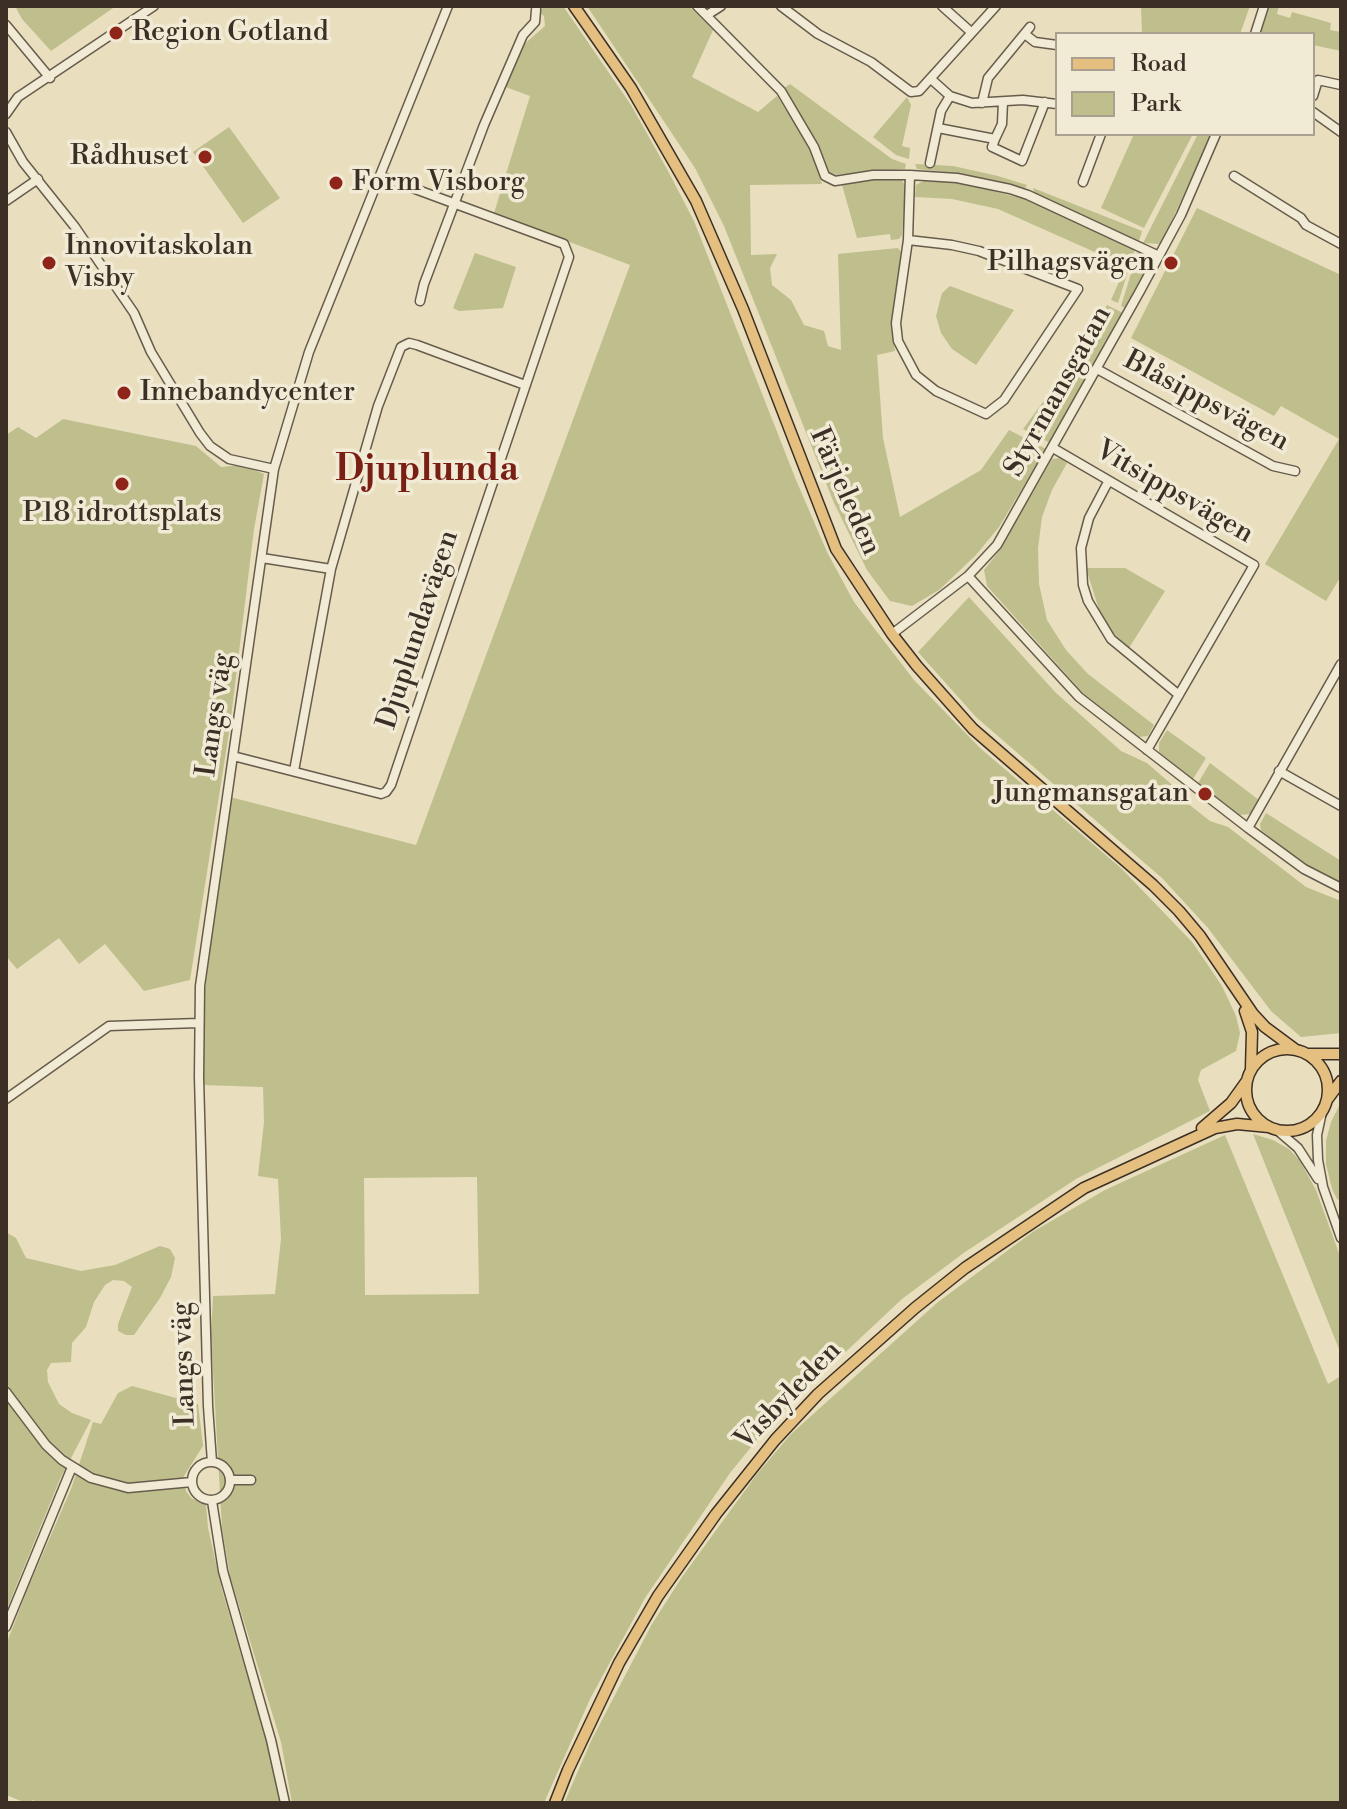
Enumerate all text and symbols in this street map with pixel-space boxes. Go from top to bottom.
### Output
place label: Region Gotland [132,16,329,50]
marker: Region Gotland [107,24,125,42]
legend [1055,32,1315,136]
text: Road [1131,49,1187,79]
text: Park [1131,89,1181,119]
place label: Rådhuset [70,140,189,174]
marker: Rådhuset [196,148,214,166]
place label: Form Visborg [352,166,525,200]
marker: Form Visborg [327,174,345,192]
place label: Innovitaskolan Visby [65,230,253,296]
place label: Pilhagsvägen [987,246,1155,280]
marker: Innovitaskolan Visby [40,254,58,272]
marker: Pilhagsvägen [1162,254,1180,272]
street label: Styrmansgatan [998,301,1120,483]
street label: Blåsippsvägen [1118,344,1294,460]
place label: Innebandycenter [140,376,355,410]
marker: Innebandycenter [115,384,133,402]
street label: Färjeleden [801,423,887,561]
street label: Vitsippsvägen [1089,434,1259,552]
district label: Djuplunda [335,449,519,493]
marker: P18 idrottsplats [113,475,131,493]
place label: P18 idrottsplats [23,497,221,531]
street label: Djuplundavägen [371,526,467,734]
street label: Langs väg [191,651,241,779]
place label: Jungmansgatan [992,777,1189,811]
marker: Jungmansgatan [1196,785,1214,803]
street label: Langs väg [166,1301,204,1427]
street label: Visbyleden [729,1335,849,1457]

